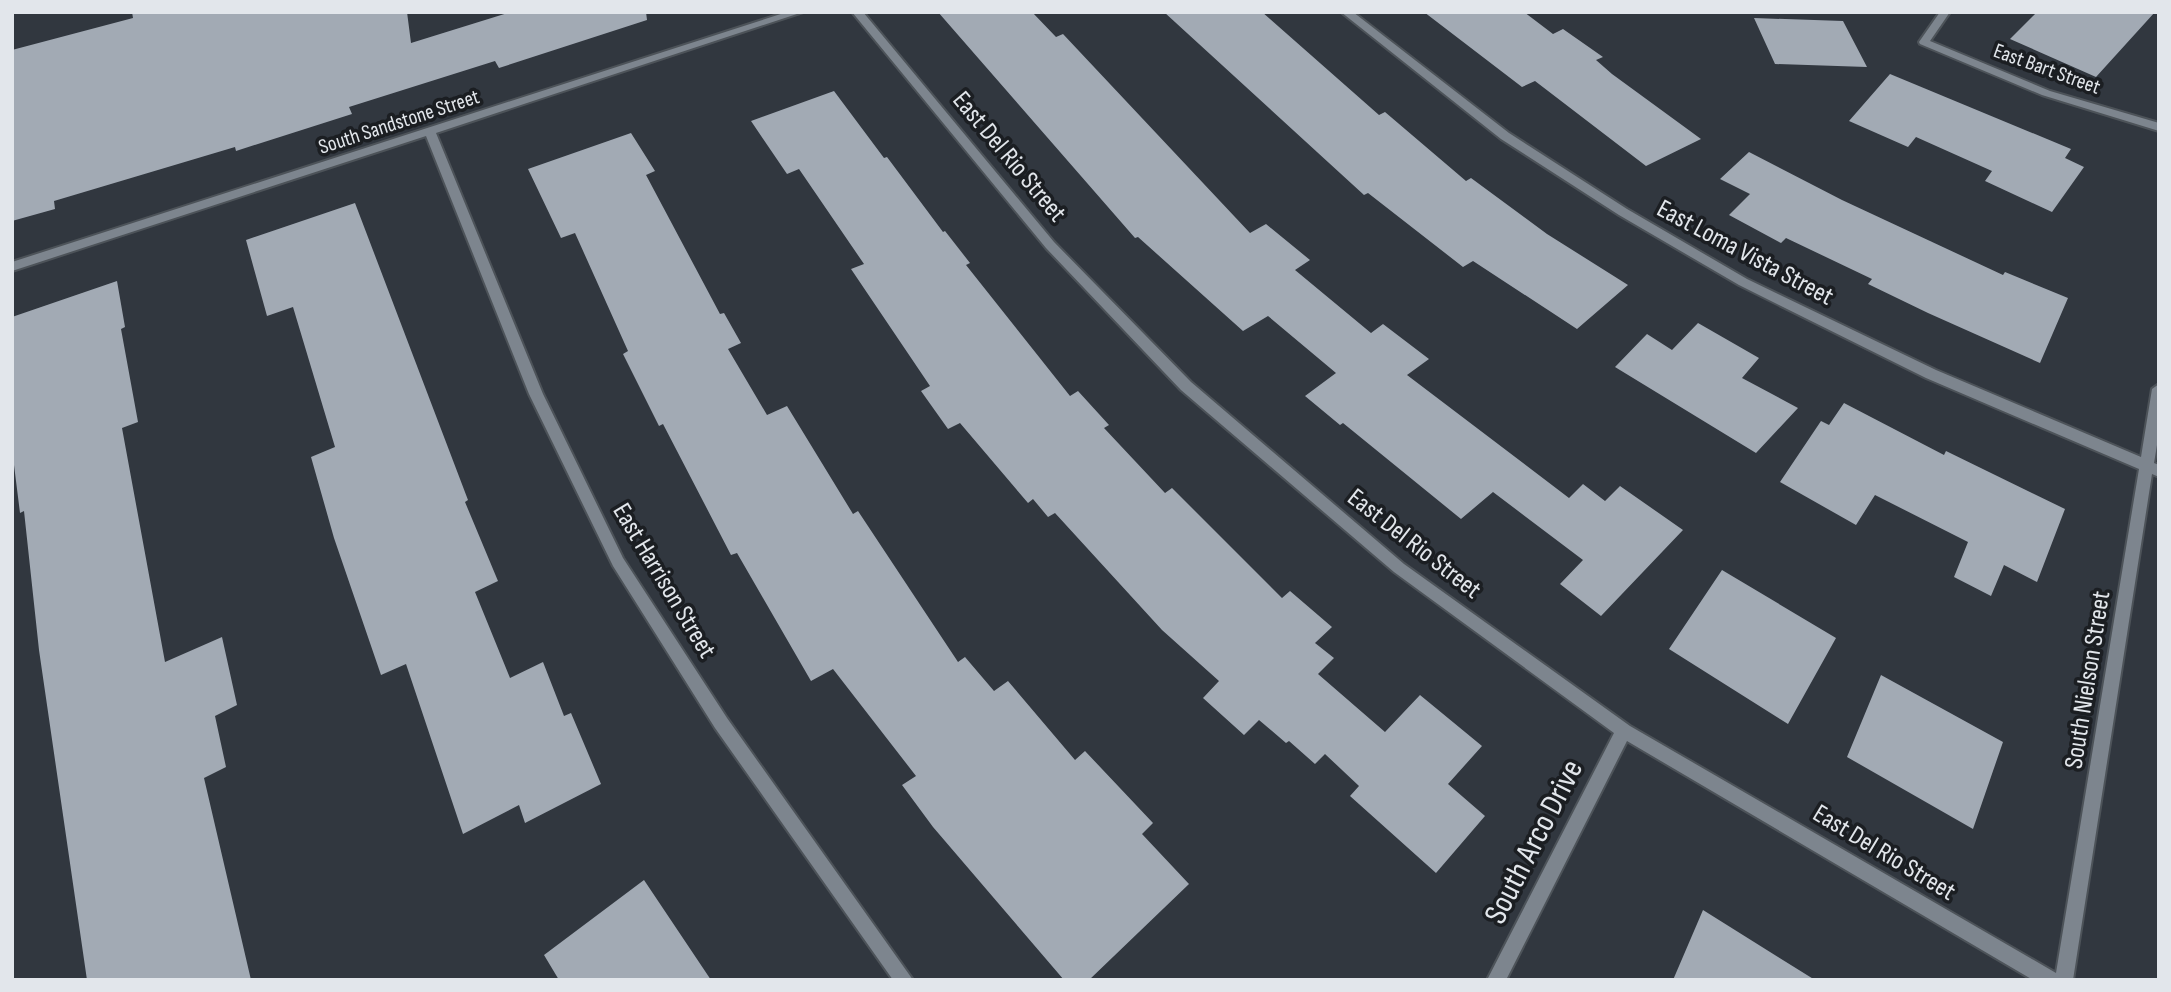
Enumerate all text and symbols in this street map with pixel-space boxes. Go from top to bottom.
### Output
street label: East Bart Street [1990,38,2104,100]
street label: South Sandstone Street [315,84,483,160]
street label: East Del Rio Street [946,86,1073,229]
street label: East Loma Vista Street [1651,193,1839,313]
street label: East Del Rio Street [1341,482,1487,606]
street label: East Harrison Street [606,498,722,664]
street label: South Nielson Street [2059,589,2117,771]
street label: South Arco Drive [1476,753,1592,931]
street label: East Del Rio Street [1807,798,1961,908]

